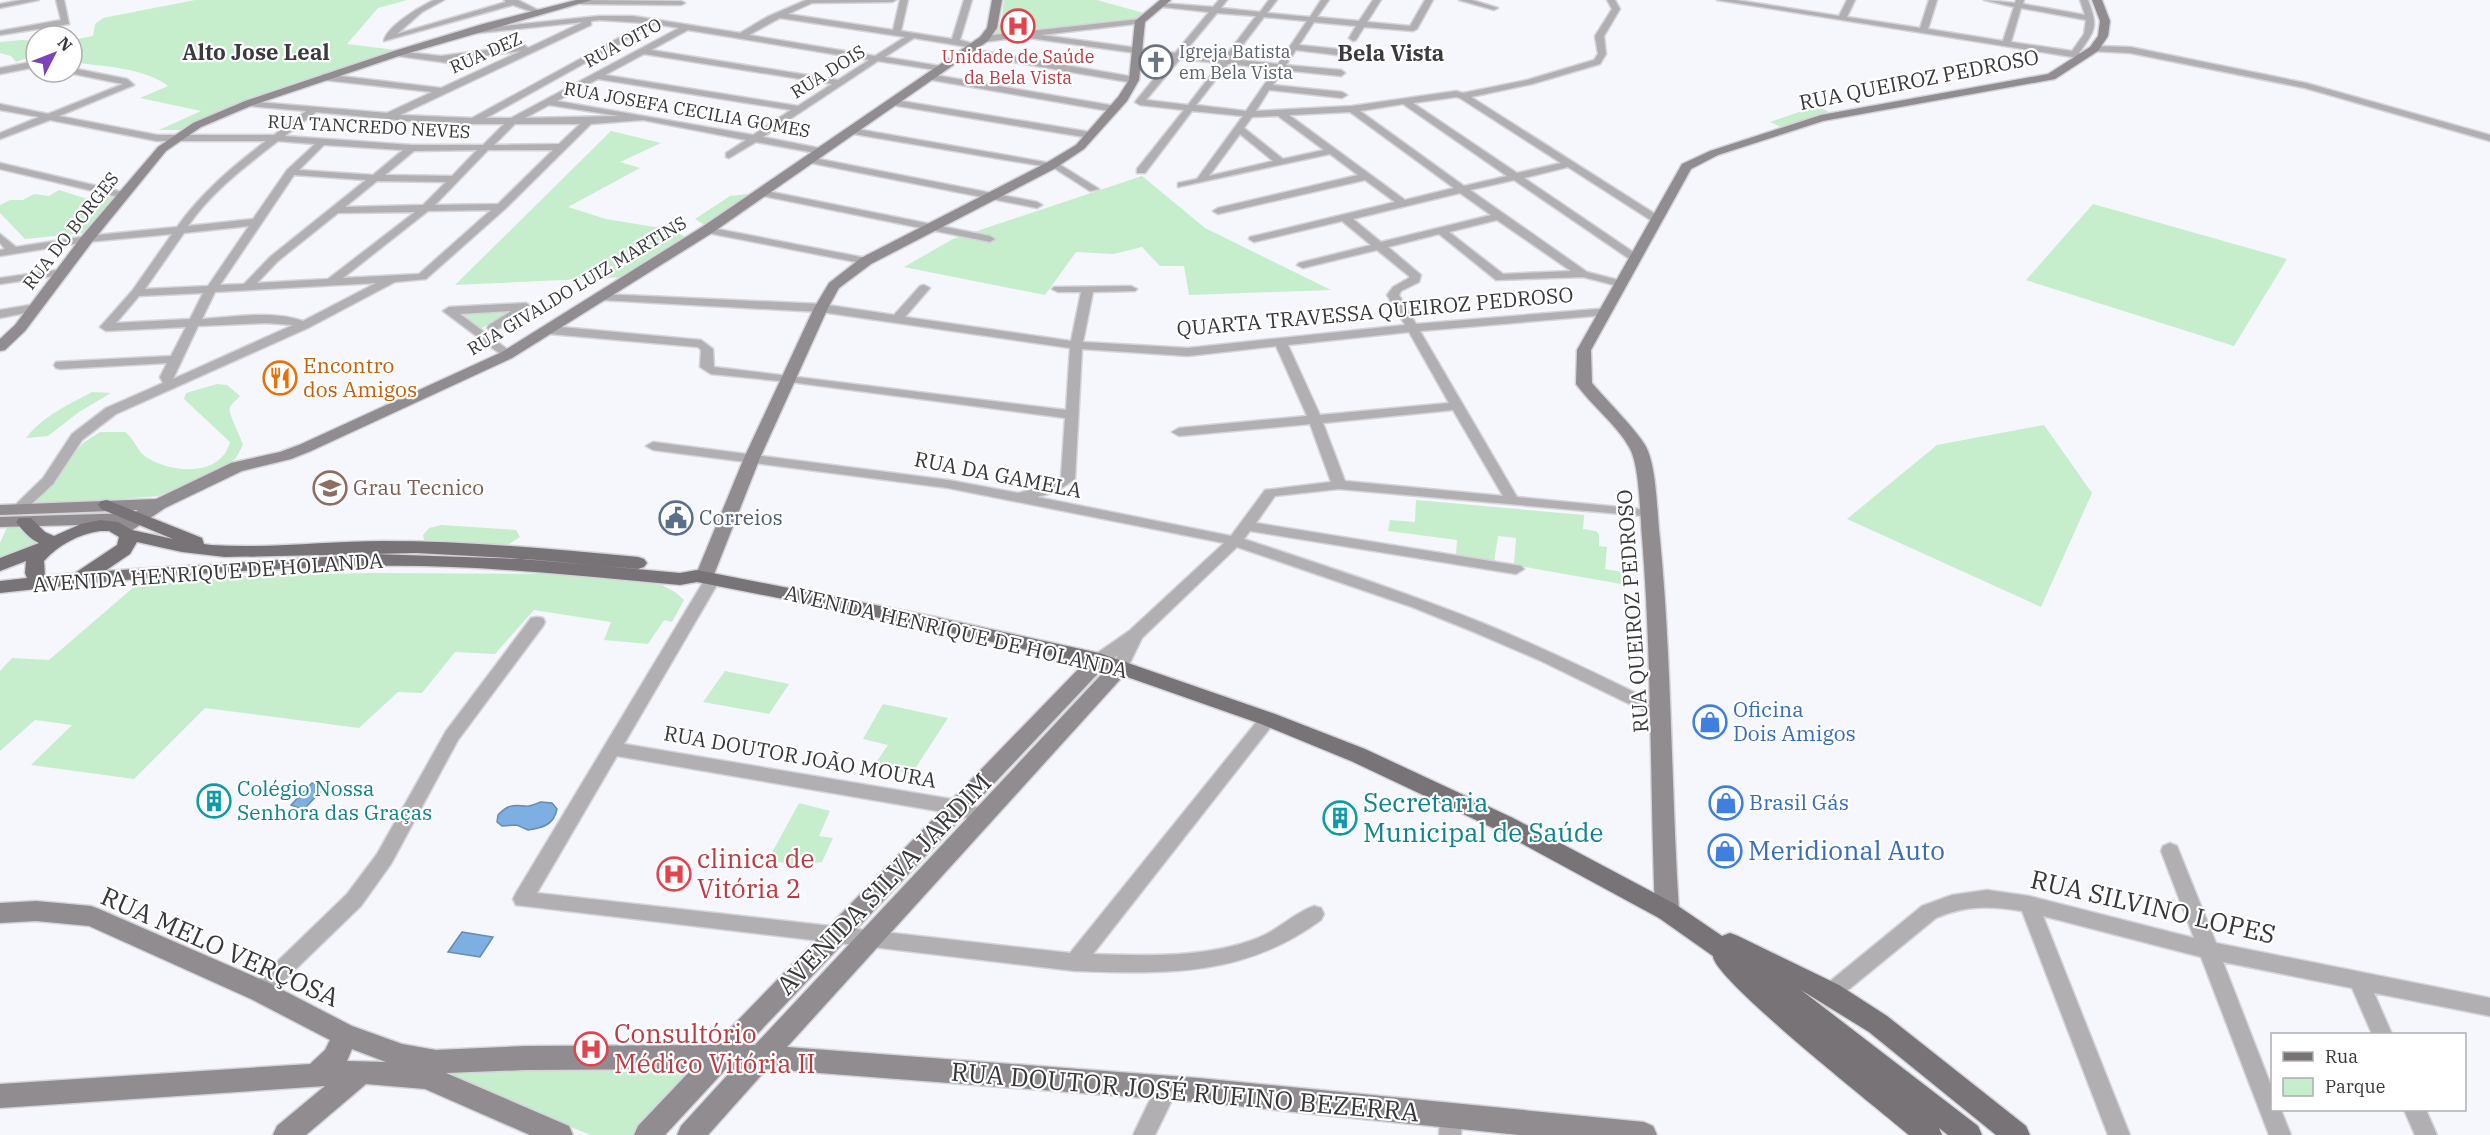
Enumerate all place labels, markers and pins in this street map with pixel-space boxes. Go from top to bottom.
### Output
hospital icon: Unidade de Saúde da Bela Vista [1000,8,1036,44]
place label: Igreja Batista em Bela Vista [1179,40,1293,84]
church icon: Igreja Batista em Bela Vista [1138,44,1174,80]
place label: Unidade de Saúde da Bela Vista [942,45,1094,89]
place label: Encontro dos Amigos [303,351,417,403]
restaurant icon: Encontro dos Amigos [262,360,298,396]
school or university icon: Grau Tecnico [312,470,348,506]
place label: Grau Tecnico [353,473,484,501]
public building icon: Correios [658,500,694,536]
place label: Correios [699,503,783,531]
place label: Oficina Dois Amigos [1733,695,1856,747]
shop icon: Oficina Dois Amigos [1692,704,1728,740]
place label: Colégio Nossa Senhora das Graças [237,774,432,826]
building icon: Colégio Nossa Senhora das Graças [196,783,232,819]
place label: Secretaria Municipal de Saúde [1363,785,1603,849]
shop icon: Brasil Gás [1708,785,1744,821]
place label: Brasil Gás [1749,788,1849,816]
building icon: Secretaria Municipal de Saúde [1322,800,1358,836]
shop icon: Meridional Auto [1707,833,1743,869]
place label: Meridional Auto [1748,833,1945,867]
place label: clinica de Vitória 2 [697,841,815,905]
hospital icon: clinica de Vitória 2 [656,856,692,892]
place label: Consultório Médico Vitória II [614,1016,815,1080]
hospital icon: Consultório Médico Vitória II [573,1031,609,1067]

